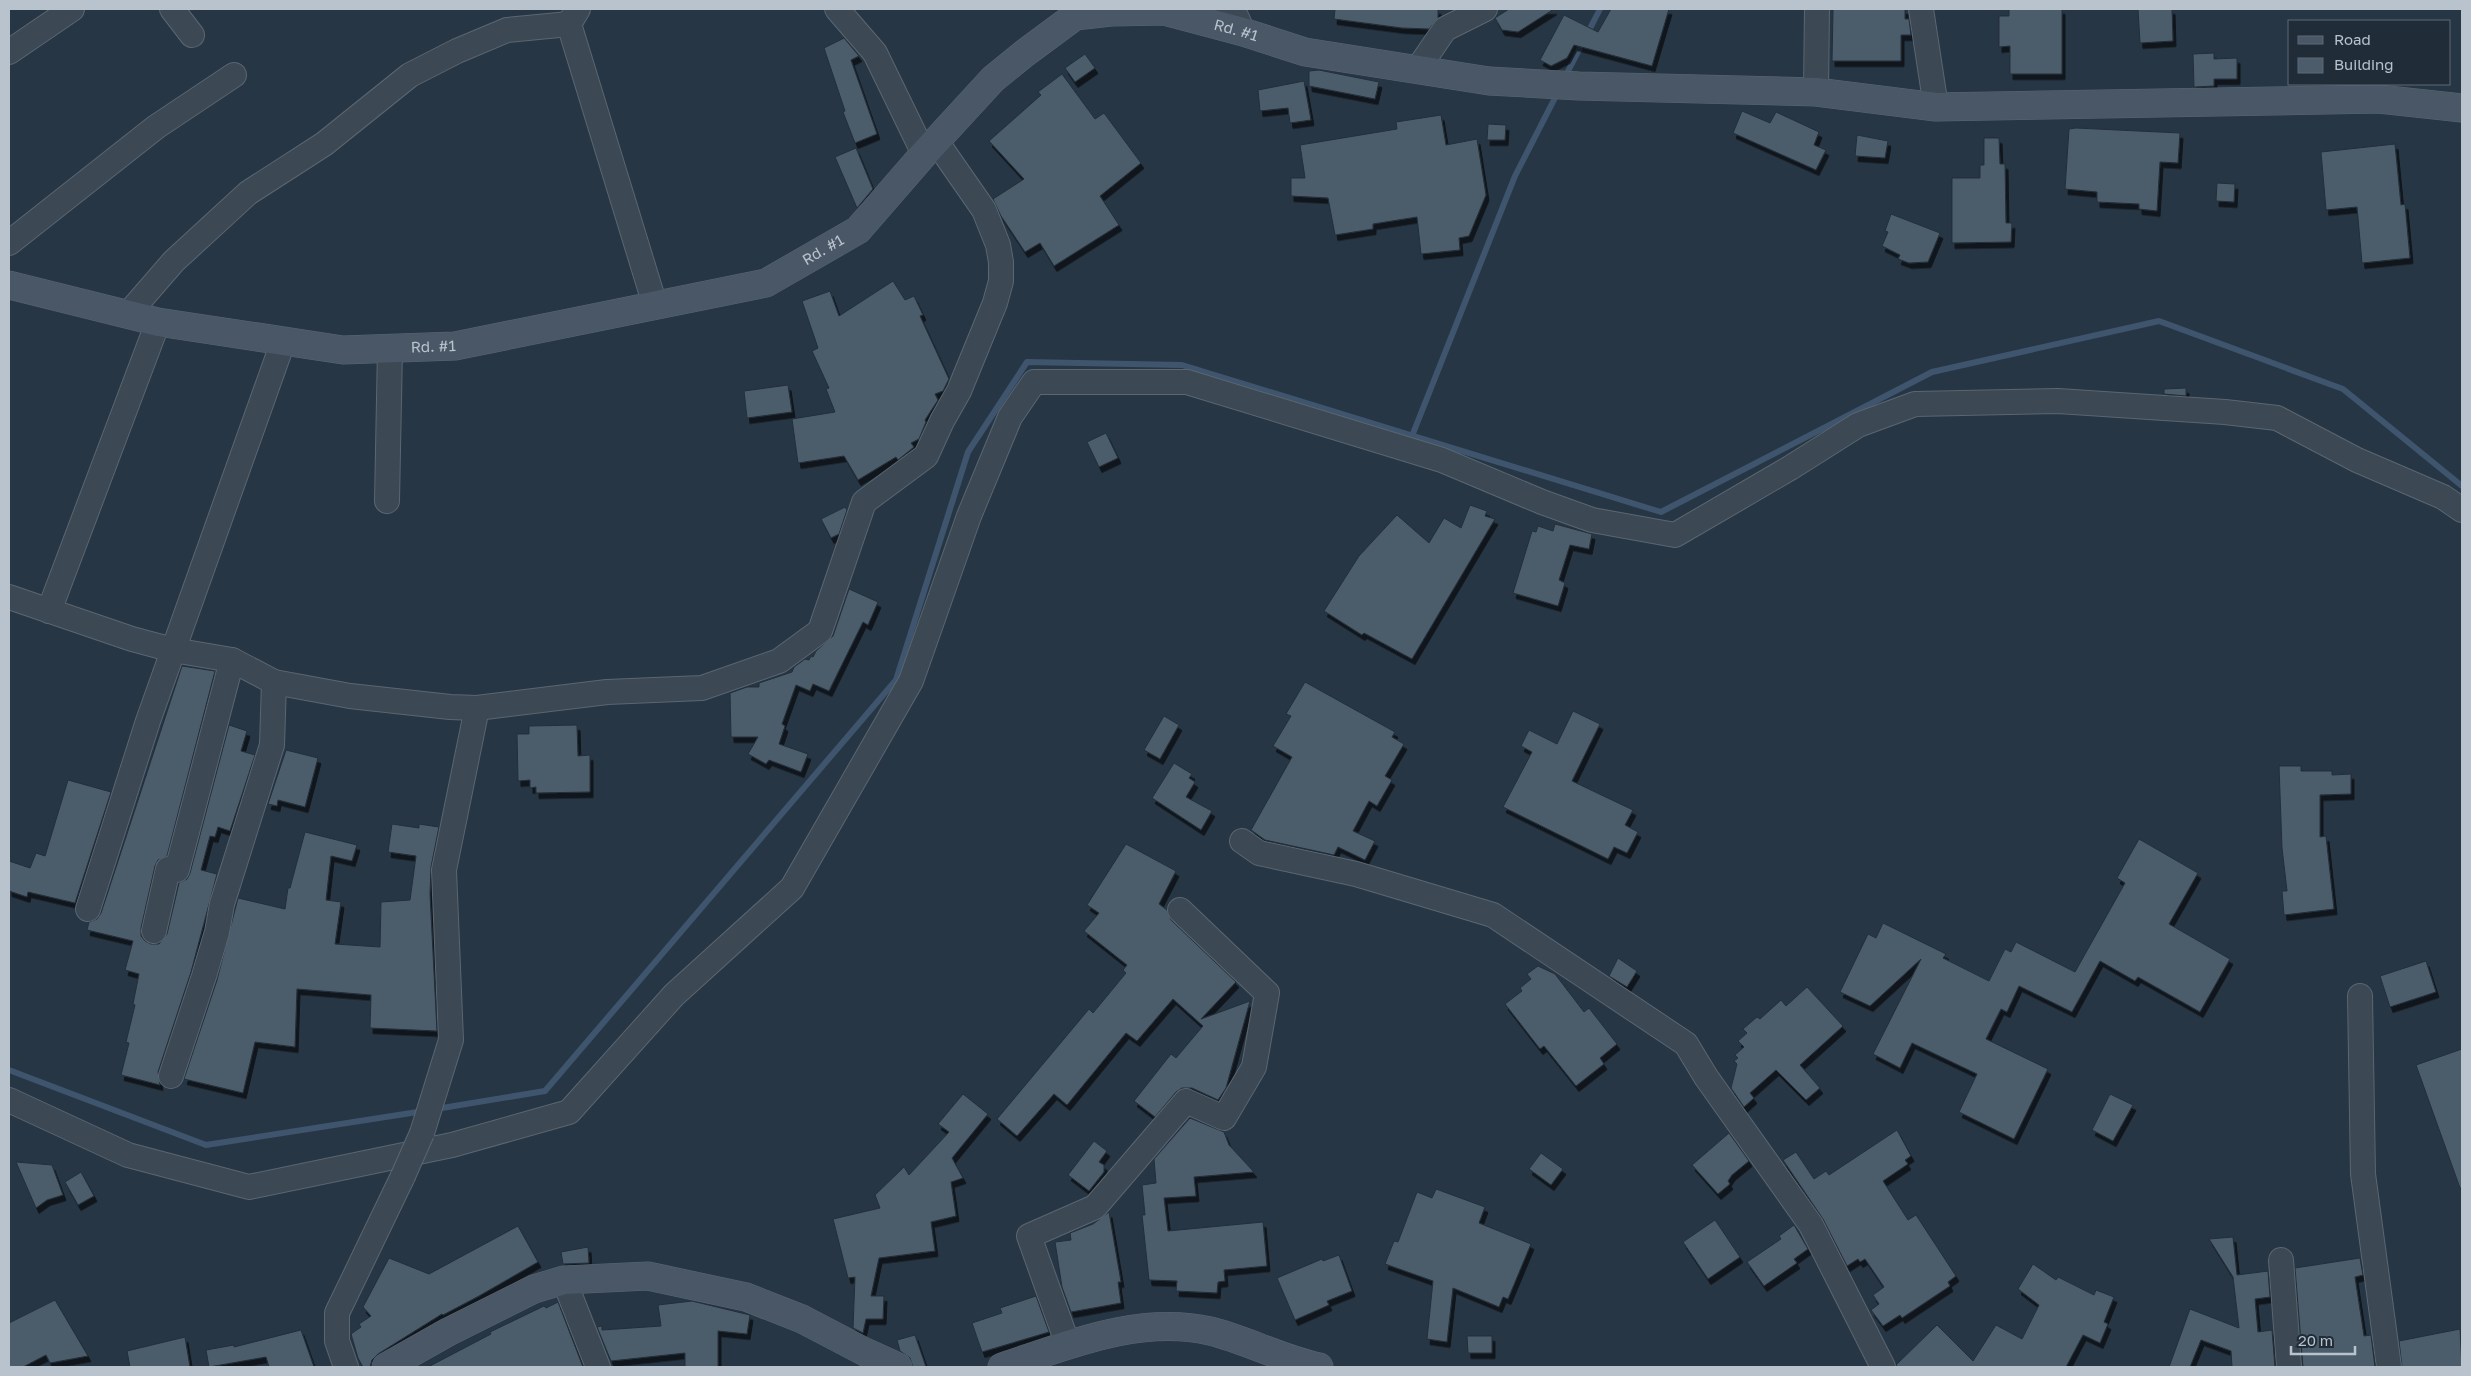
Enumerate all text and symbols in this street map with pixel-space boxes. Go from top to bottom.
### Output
street label: Rd. #1 [1212,15,1261,44]
legend [2288,20,2451,85]
text: Road [2334,30,2371,48]
text: Building [2334,55,2394,73]
street label: Rd. #1 [799,230,847,268]
street label: Rd. #1 [410,336,456,356]
scale bar [2291,1324,2355,1356]
text: 20 m [2298,1331,2333,1349]

